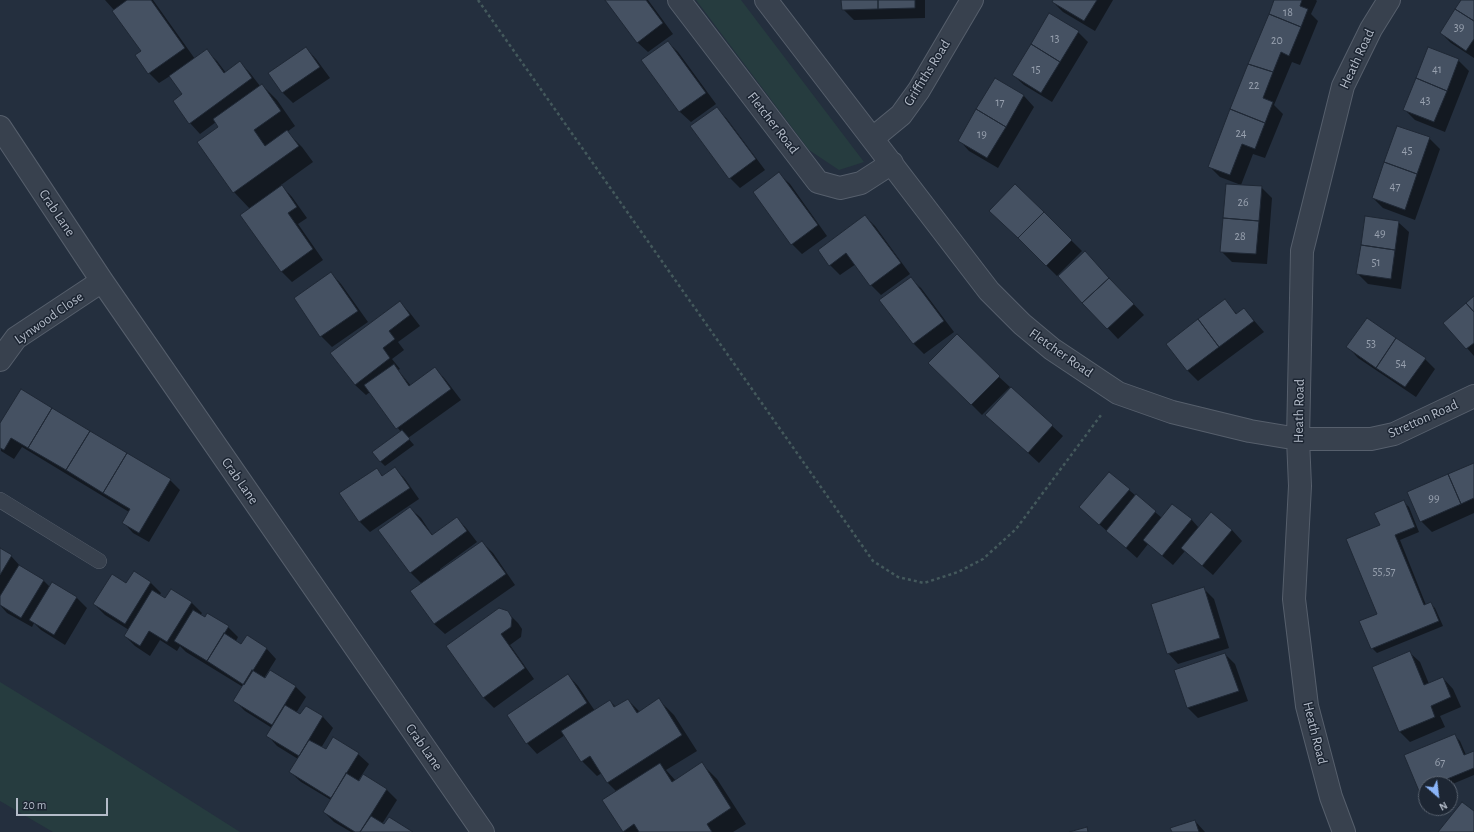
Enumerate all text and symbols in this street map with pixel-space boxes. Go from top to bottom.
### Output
house number: 18 [1283,5,1293,19]
house number: 39 [1454,20,1464,34]
street label: Heath Road [1336,26,1378,92]
house number: 13 [1050,31,1060,45]
house number: 20 [1271,33,1283,47]
street label: Griffiths Road [900,37,954,109]
house number: 15 [1031,62,1041,76]
house number: 41 [1432,62,1442,76]
house number: 22 [1249,78,1259,92]
street label: Fletcher Road [744,89,802,157]
house number: 43 [1420,93,1430,107]
house number: 17 [995,95,1005,109]
house number: 24 [1235,126,1247,140]
house number: 19 [977,127,987,141]
house number: 45 [1402,143,1412,157]
house number: 47 [1390,179,1400,193]
street label: Crab Lane [35,186,79,240]
house number: 26 [1237,195,1249,209]
house number: 49 [1374,226,1386,240]
house number: 28 [1234,229,1246,243]
house number: 51 [1371,255,1381,269]
street label: Lynwood Close [11,288,87,348]
street label: Fletcher Road [1026,325,1096,381]
house number: 53 [1366,336,1376,350]
house number: 54 [1396,356,1406,370]
street label: Heath Road [1290,379,1308,443]
street label: Stretton Road [1385,396,1461,442]
street label: Crab Lane [218,454,262,508]
house number: 99 [1428,491,1440,505]
house number: 55,57 [1373,564,1395,578]
street label: Heath Road [1299,700,1331,766]
street label: Crab Lane [402,720,446,774]
house number: 67 [1435,755,1445,769]
north arrow [1418,776,1458,816]
scale bar [18,790,110,816]
text: 20 m [23,799,46,811]
text: N [1437,800,1449,813]

